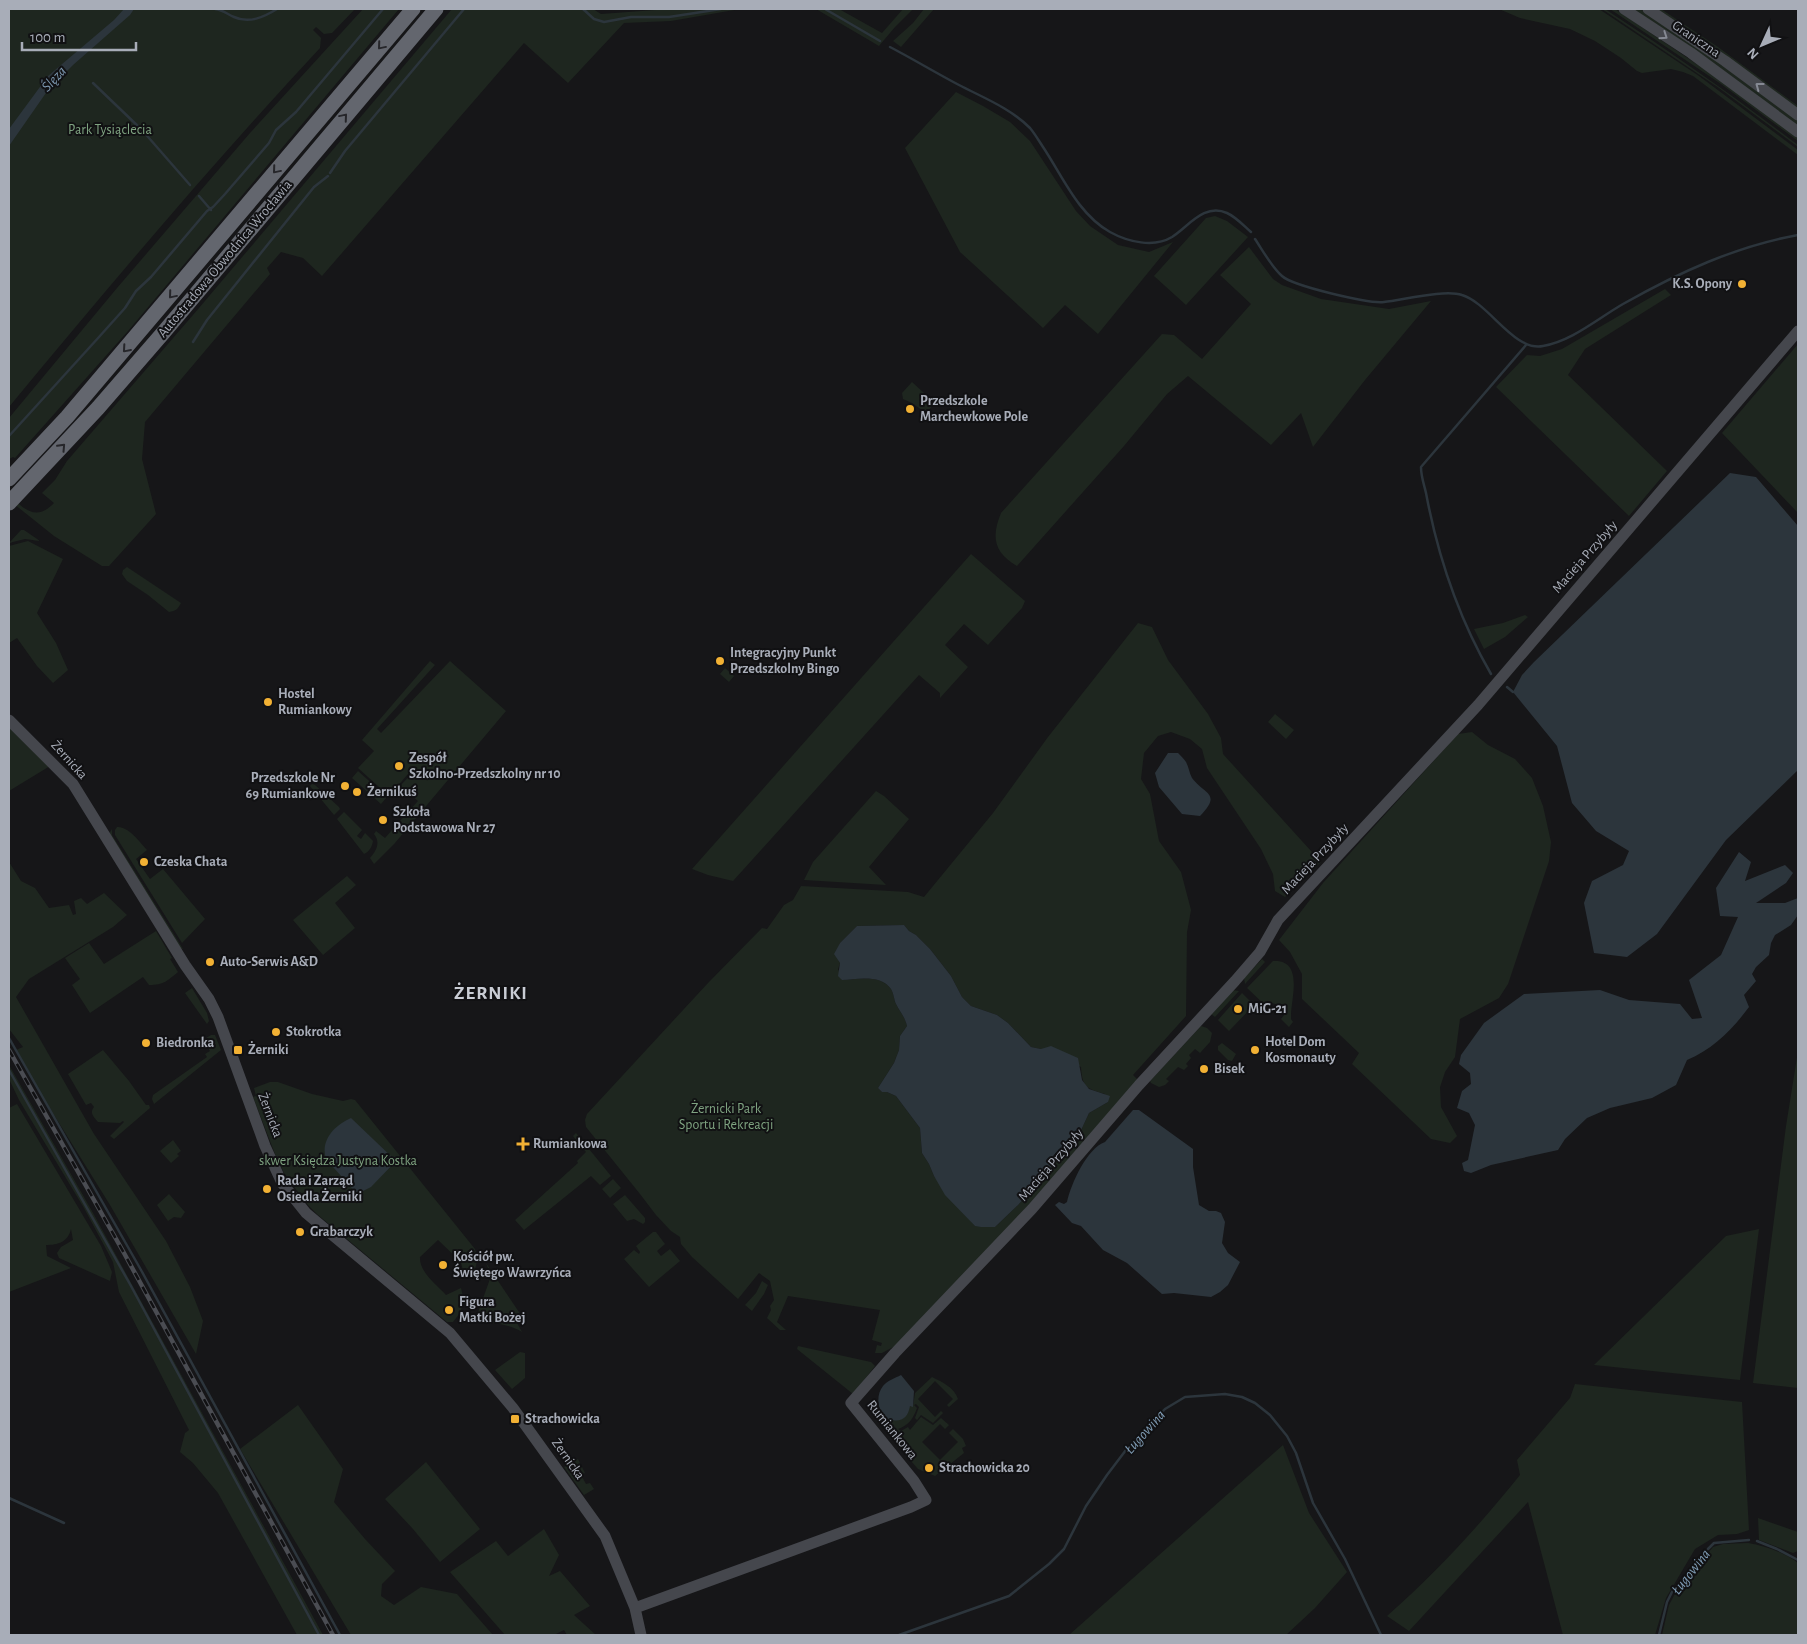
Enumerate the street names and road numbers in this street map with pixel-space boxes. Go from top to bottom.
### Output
street label: Graniczna [1670,18,1723,60]
street label: Autostradowa Obwodnica Wrocławia [155,177,295,340]
street label: Macieja Przybyły [1550,518,1620,596]
street label: Żernicka [48,736,92,782]
street label: Macieja Przybyły [1279,821,1351,897]
street label: Żernicka [255,1090,288,1140]
street label: Macieja Przybyły [1016,1126,1086,1204]
street label: Rumiankowa [864,1398,920,1462]
street label: Żernicka [549,1434,590,1483]

